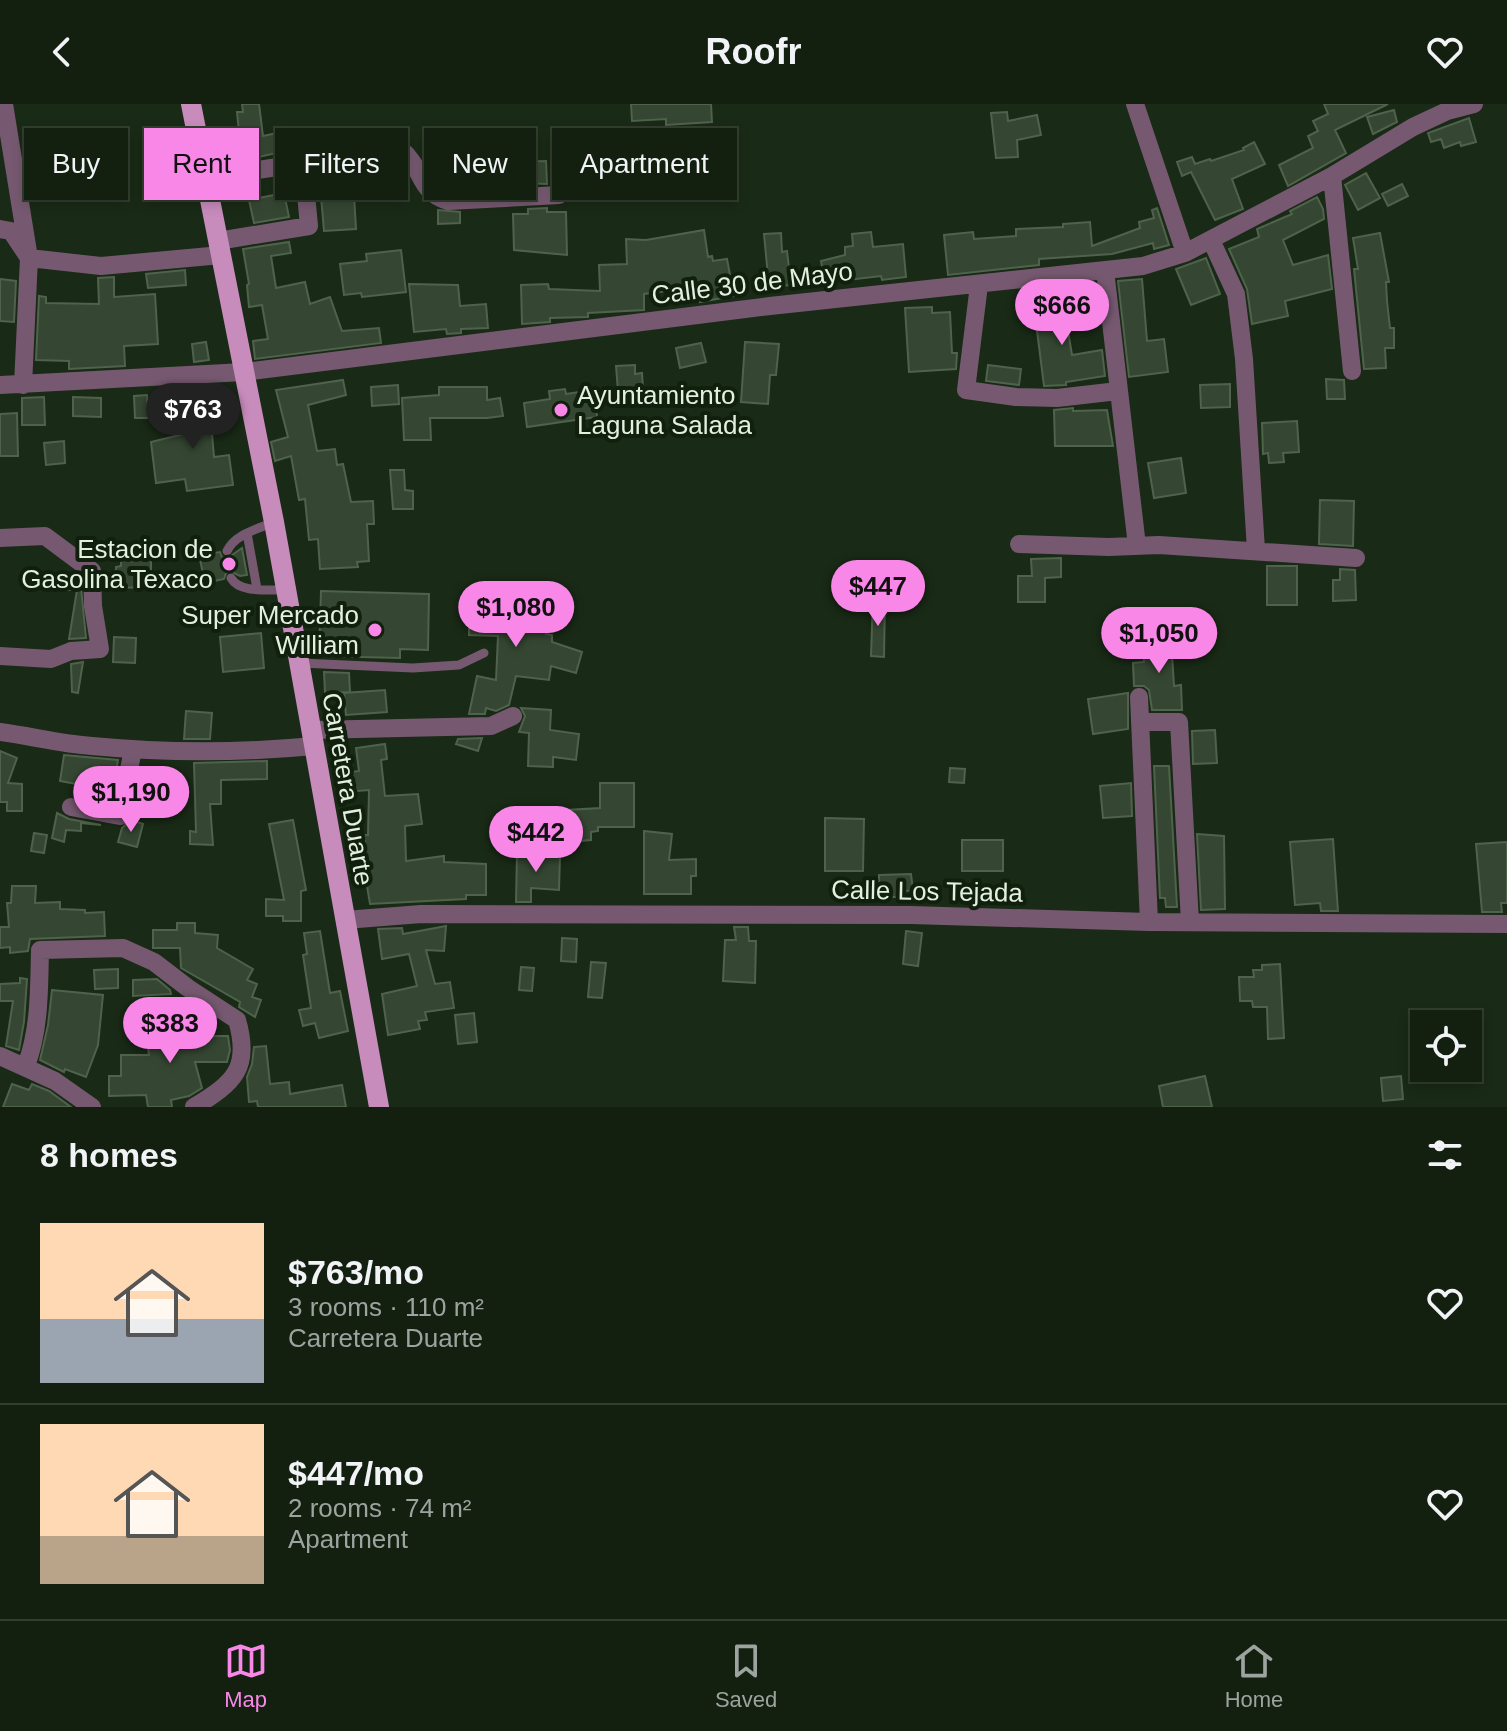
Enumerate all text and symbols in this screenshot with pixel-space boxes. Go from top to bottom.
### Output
icon: back [40,30,84,74]
icon: heart [1423,30,1467,74]
text: Roofr [706,31,801,72]
chip: Buy [24,128,128,200]
chip: Rent [144,128,259,200]
chip: Filters [275,128,408,200]
chip: New [424,128,536,200]
chip: Apartment [552,128,737,200]
street label: Calle 30 de Mayo [650,256,854,310]
pin: $666 [1015,279,1109,347]
text: $666 [1033,290,1091,320]
place label: Ayuntamiento Laguna Salada [577,380,752,440]
pin: $763 [146,383,240,451]
text: $763 [164,394,222,424]
marker: Ayuntamiento Laguna Salada [552,401,570,419]
place label: Estacion de Gasolina Texaco [21,534,213,594]
marker: Estacion de Gasolina Texaco [220,555,238,573]
pin: $447 [831,560,925,628]
text: $447 [849,571,907,601]
pin: $1,080 [451,581,581,649]
text: $1,080 [476,592,556,622]
place label: Super Mercado William [181,600,359,660]
pin: $1,050 [1094,607,1224,675]
text: $1,050 [1119,618,1199,648]
marker: Super Mercado William [366,621,384,639]
street label: Carretera Duarte [316,690,380,888]
pin: $1,190 [66,766,196,834]
text: $1,190 [91,777,171,807]
pin: $442 [489,806,583,874]
text: $442 [507,817,565,847]
street label: Calle Los Tejada [831,874,1024,908]
pin: $383 [123,997,217,1065]
text: $383 [141,1008,199,1038]
map controls [1410,1010,1482,1082]
button: locate [1410,1010,1482,1082]
icon: filters [1423,1133,1467,1177]
text: 8 homes [40,1136,178,1174]
text: $763/mo [288,1253,424,1291]
icon: home [104,1255,200,1351]
icon: heart [1423,1281,1467,1325]
text: 3 rooms · 110 m² [288,1292,484,1322]
text: Carretera Duarte [288,1323,483,1353]
text: $447/mo [288,1454,424,1492]
icon: home [104,1456,200,1552]
icon: heart [1423,1482,1467,1526]
text: 2 rooms · 74 m² [288,1493,472,1523]
text: Apartment [288,1524,408,1554]
tab: Map [224,1639,268,1713]
tab: Saved [715,1639,777,1713]
tab: Home [1225,1639,1283,1713]

